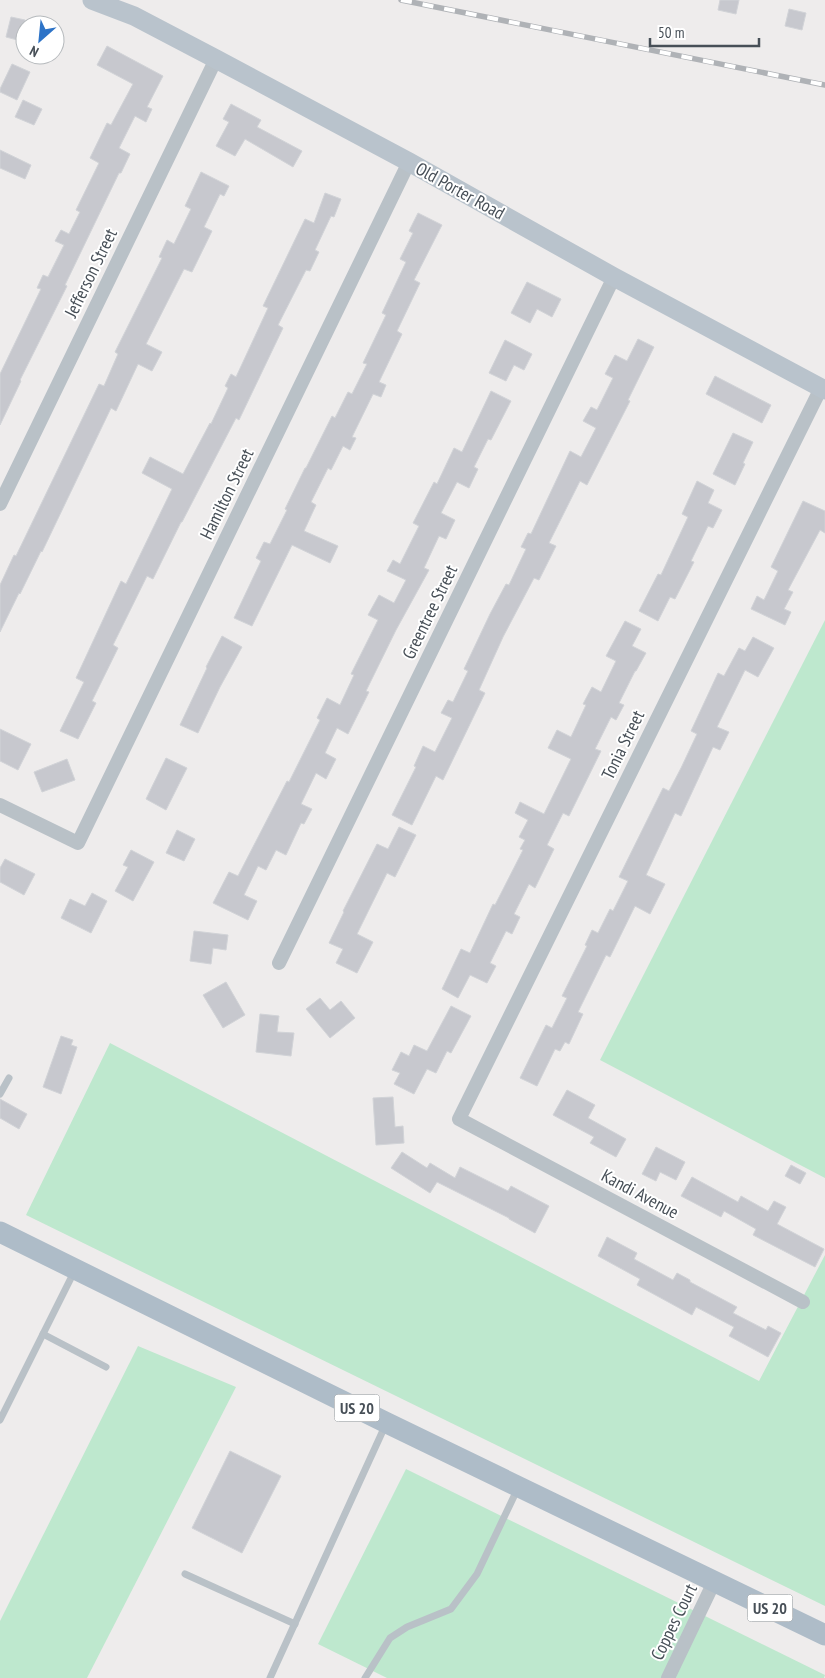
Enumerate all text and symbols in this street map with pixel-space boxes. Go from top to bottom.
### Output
north arrow [15,15,65,65]
scale bar [650,15,759,47]
text: 50 m [658,23,684,42]
text: N [27,42,42,61]
street label: Old Porter Road [412,157,509,224]
street label: Jefferson Street [59,225,122,322]
street label: Hamilton Street [195,445,258,543]
street label: Greentree Street [397,561,462,663]
street label: Tonia Street [596,706,649,783]
street label: Kandi Avenue [598,1164,683,1223]
road number: US 20 [334,1395,380,1422]
street label: Coppes Court [645,1580,702,1664]
road number: US 20 [748,1595,792,1622]

